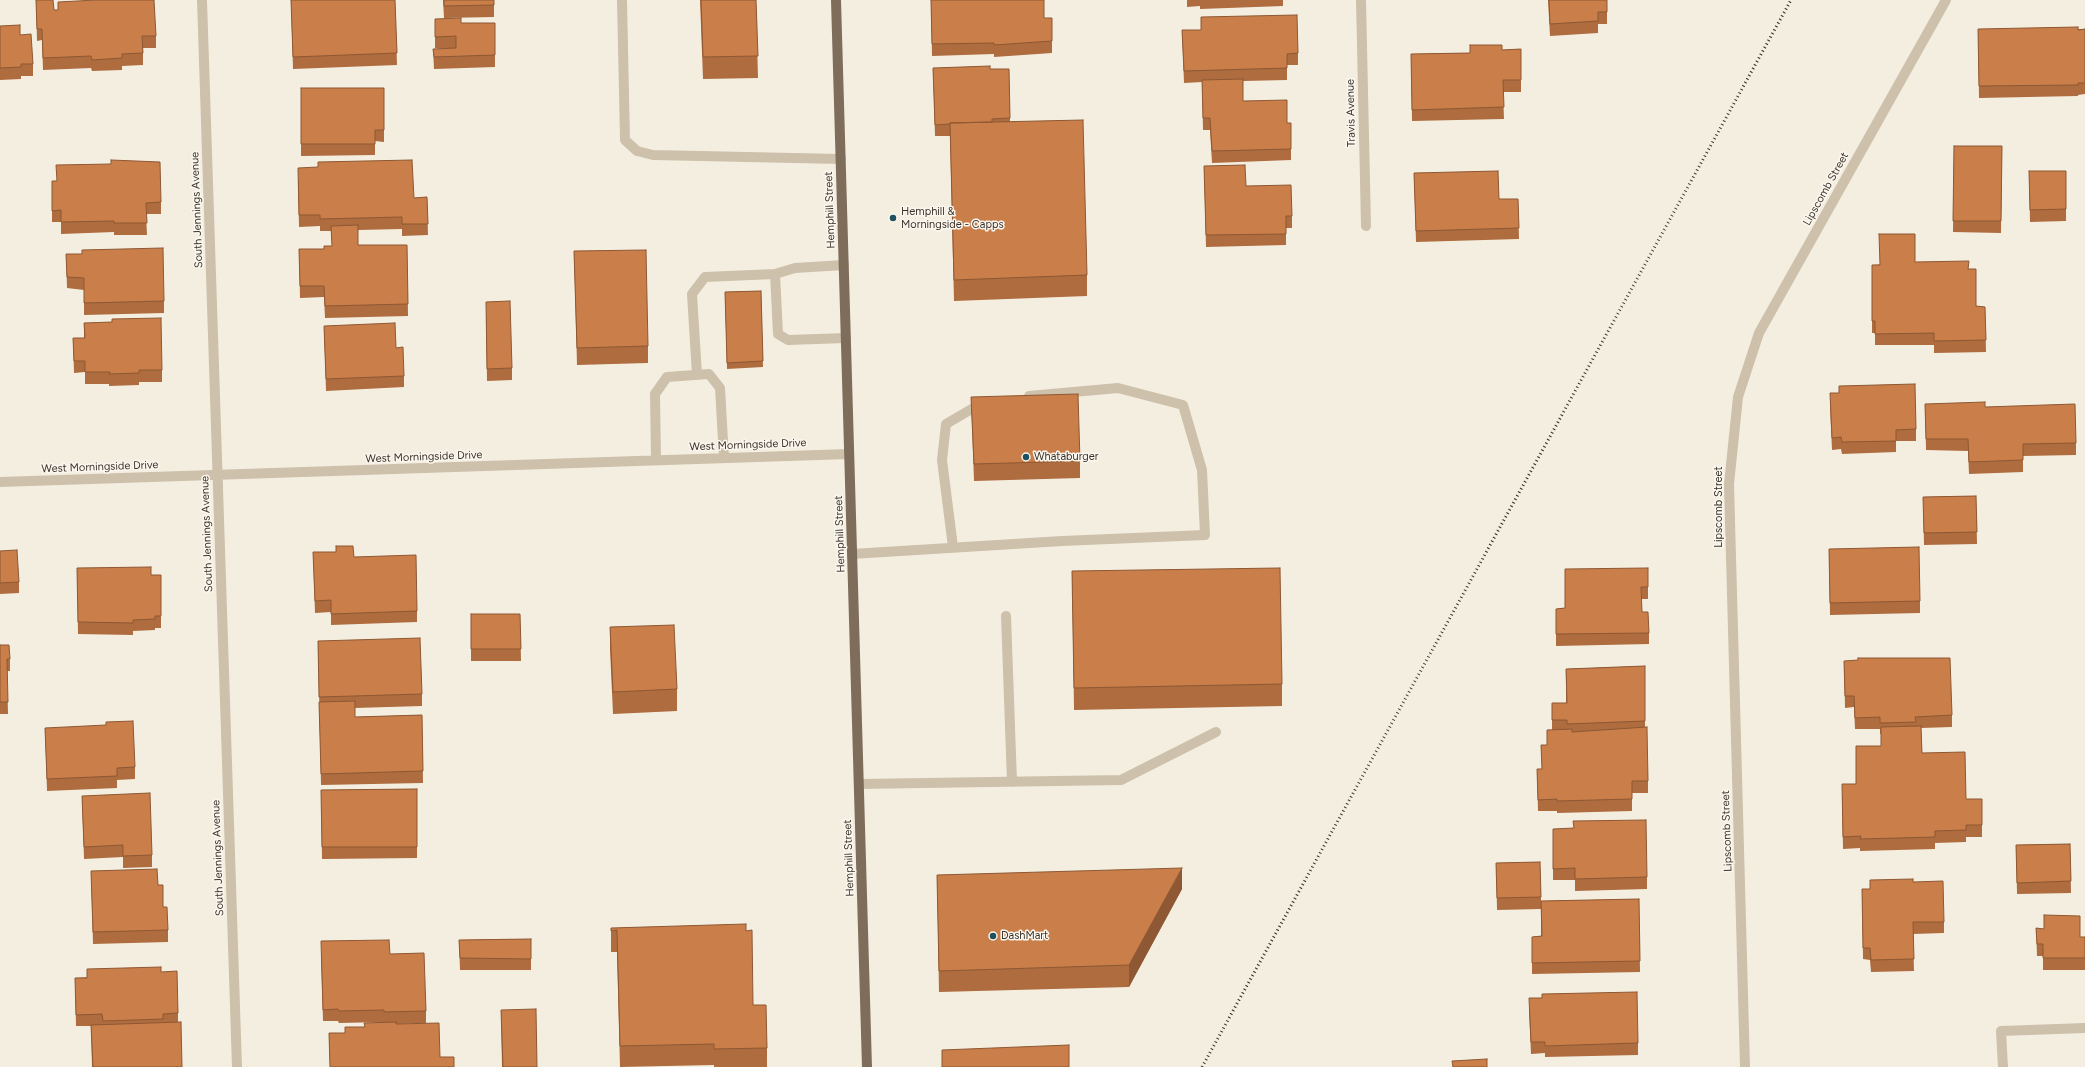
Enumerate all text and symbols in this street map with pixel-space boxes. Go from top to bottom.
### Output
street label: Travis Avenue [1344,79,1358,147]
street label: Lipscomb Street [1800,150,1852,228]
street label: South Jennings Avenue [188,152,206,268]
street label: Hemphill Street [822,171,838,249]
place label: Hemphill & Morningside - Capps [901,205,1004,231]
marker: Hemphill & Morningside - Capps [888,213,898,223]
street label: West Morningside Drive [689,436,807,454]
street label: West Morningside Drive [365,448,483,466]
place label: Whataburger [1034,450,1099,464]
marker: Whataburger [1021,452,1031,462]
street label: West Morningside Drive [41,458,159,476]
street label: Lipscomb Street [1712,466,1726,548]
street label: South Jennings Avenue [198,476,216,592]
street label: Hemphill Street [832,495,848,573]
street label: Lipscomb Street [1719,790,1735,872]
street label: South Jennings Avenue [209,800,227,916]
street label: Hemphill Street [841,819,857,897]
place label: DashMart [1001,929,1048,943]
marker: DashMart [988,931,998,941]

